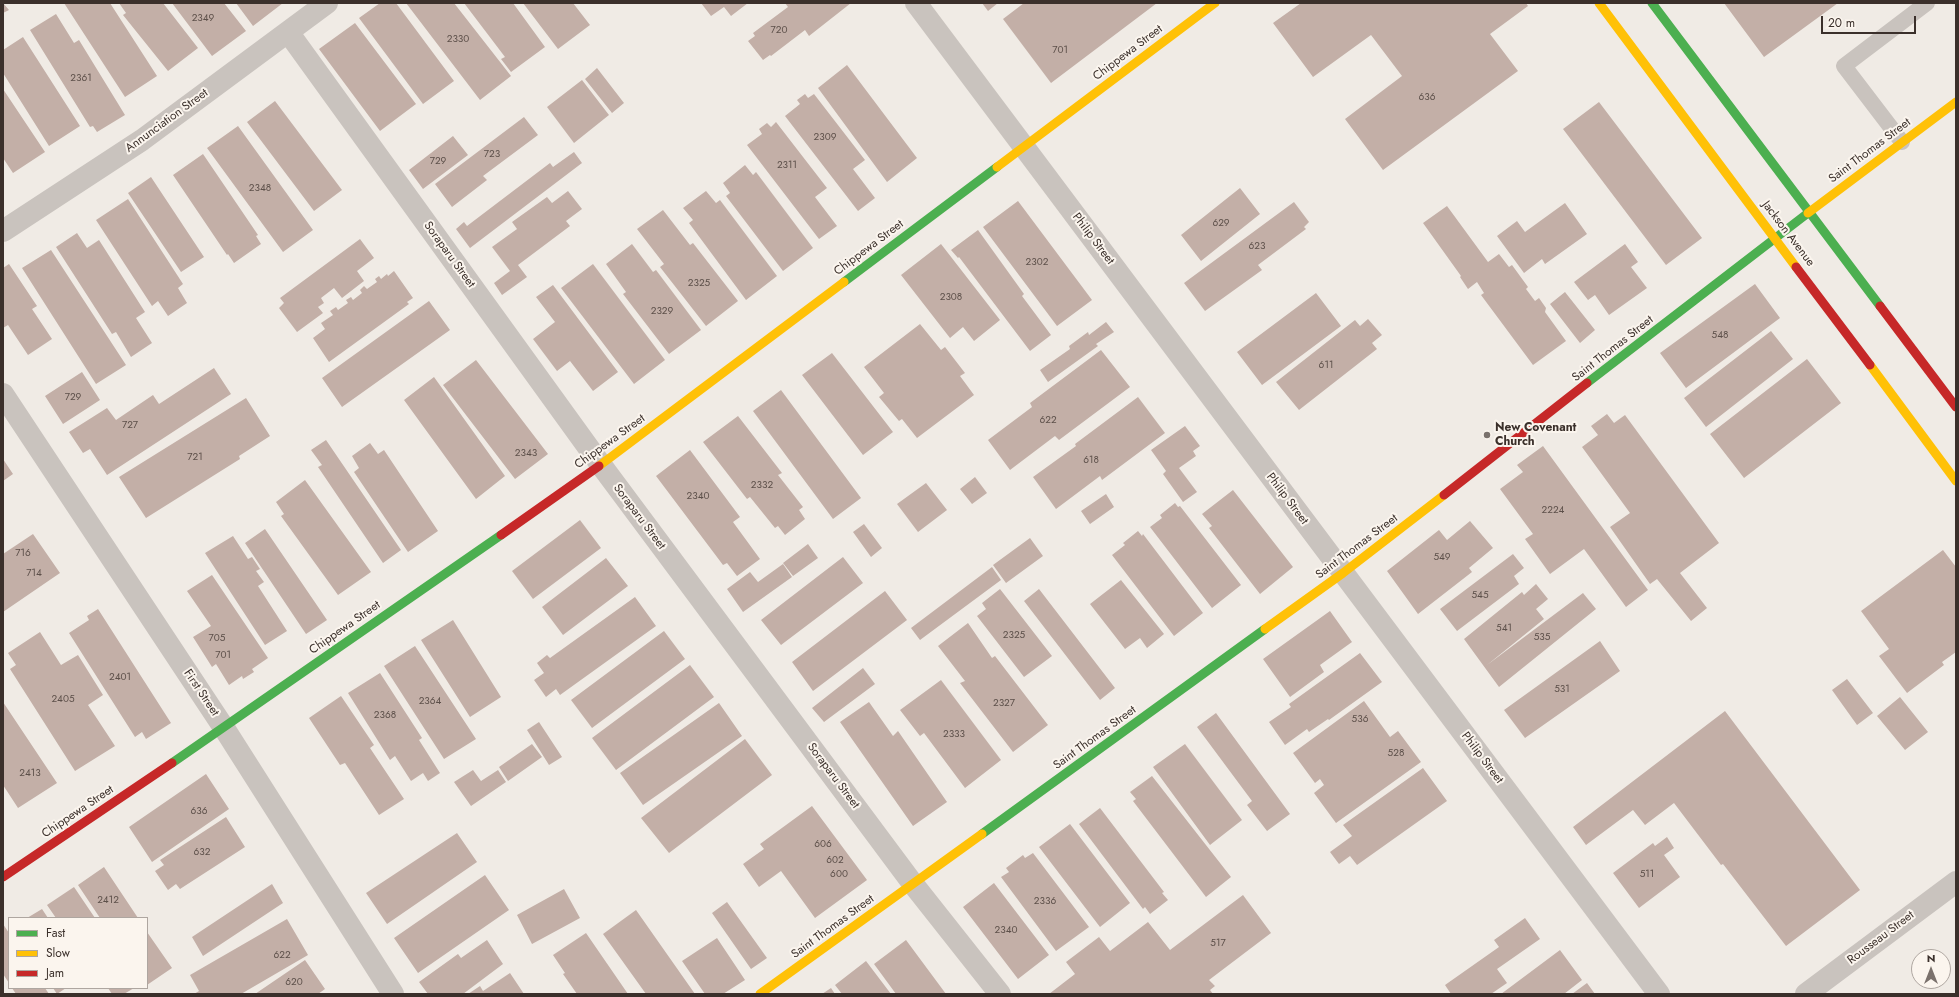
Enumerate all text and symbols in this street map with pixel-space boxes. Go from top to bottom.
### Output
scale bar [1823,8,1918,34]
house number: 2349 [192,13,214,25]
text: 20 m [1828,14,1855,32]
street label: Chippewa Street [1090,22,1166,84]
house number: 720 [771,25,787,37]
house number: 2330 [447,34,469,46]
house number: 701 [1052,45,1068,57]
house number: 2361 [70,73,92,85]
street label: Annunciation Street [123,86,211,156]
house number: 636 [1419,92,1435,104]
street label: Saint Thomas Street [1826,115,1914,187]
house number: 2309 [814,132,836,144]
house number: 723 [484,149,500,161]
house number: 729 [430,156,446,168]
house number: 2311 [777,160,797,172]
house number: 2348 [249,183,271,195]
street label: Jackson Avenue [1759,198,1817,270]
street label: Philip Street [1069,210,1117,268]
street label: Chippewa Street [831,217,907,279]
house number: 629 [1212,218,1230,230]
street label: Soraparu Street [420,219,478,291]
house number: 623 [1249,241,1265,253]
house number: 2302 [1026,257,1048,269]
house number: 2325 [688,278,710,290]
house number: 2308 [940,292,962,304]
house number: 2329 [651,306,673,318]
street label: Saint Thomas Street [1570,313,1656,385]
house number: 548 [1712,330,1728,342]
house number: 611 [1319,360,1333,372]
house number: 729 [65,392,81,404]
street label: Chippewa Street [572,412,648,472]
house number: 622 [1039,415,1057,427]
house number: 727 [122,420,138,432]
place label: New Covenant Church [1495,421,1576,449]
marker: New Covenant Church [1482,430,1492,440]
house number: 2343 [515,448,537,460]
house number: 721 [187,452,203,464]
house number: 618 [1083,455,1099,467]
street label: Philip Street [1263,470,1311,528]
house number: 2332 [751,480,773,492]
street label: Soraparu Street [610,481,668,553]
house number: 2340 [687,491,709,503]
house number: 2224 [1542,505,1564,517]
street label: Saint Thomas Street [1313,511,1401,583]
house number: 716 [15,548,31,560]
house number: 549 [1433,552,1451,564]
house number: 714 [26,568,42,580]
house number: 545 [1471,590,1489,602]
street label: Chippewa Street [307,598,383,658]
house number: 541 [1496,623,1512,635]
house number: 2325 [1003,630,1025,642]
house number: 535 [1534,632,1550,644]
house number: 705 [209,633,225,645]
house number: 701 [215,650,231,662]
street label: First Street [180,667,222,719]
house number: 2401 [109,672,131,684]
house number: 531 [1554,684,1570,696]
house number: 2405 [51,694,75,706]
house number: 2364 [419,696,441,708]
house number: 2327 [993,698,1015,710]
street label: Saint Thomas Street [1051,703,1139,773]
house number: 2368 [374,710,396,722]
house number: 536 [1352,714,1368,726]
house number: 2333 [943,729,965,741]
street label: Philip Street [1458,729,1506,787]
street label: Soraparu Street [804,740,862,812]
house number: 528 [1388,748,1404,760]
house number: 2413 [19,768,41,780]
street label: Chippewa Street [39,783,117,841]
house number: 636 [191,806,207,818]
house number: 606 [814,839,832,851]
house number: 632 [194,847,210,859]
house number: 602 [826,855,844,867]
house number: 600 [830,869,848,881]
house number: 511 [1640,869,1654,881]
street label: Saint Thomas Street [789,892,877,962]
house number: 2412 [97,895,119,907]
house number: 2336 [1034,896,1056,908]
street label: Rousseau Street [1845,908,1917,968]
legend [8,917,148,989]
text: Fast [46,924,65,942]
house number: 2340 [995,925,1017,937]
house number: 517 [1210,938,1226,950]
text: Slow [46,944,70,962]
north arrow [1911,949,1951,989]
house number: 622 [273,950,291,962]
text: N [1927,950,1935,966]
text: Jam [46,964,64,982]
house number: 620 [285,977,303,989]

